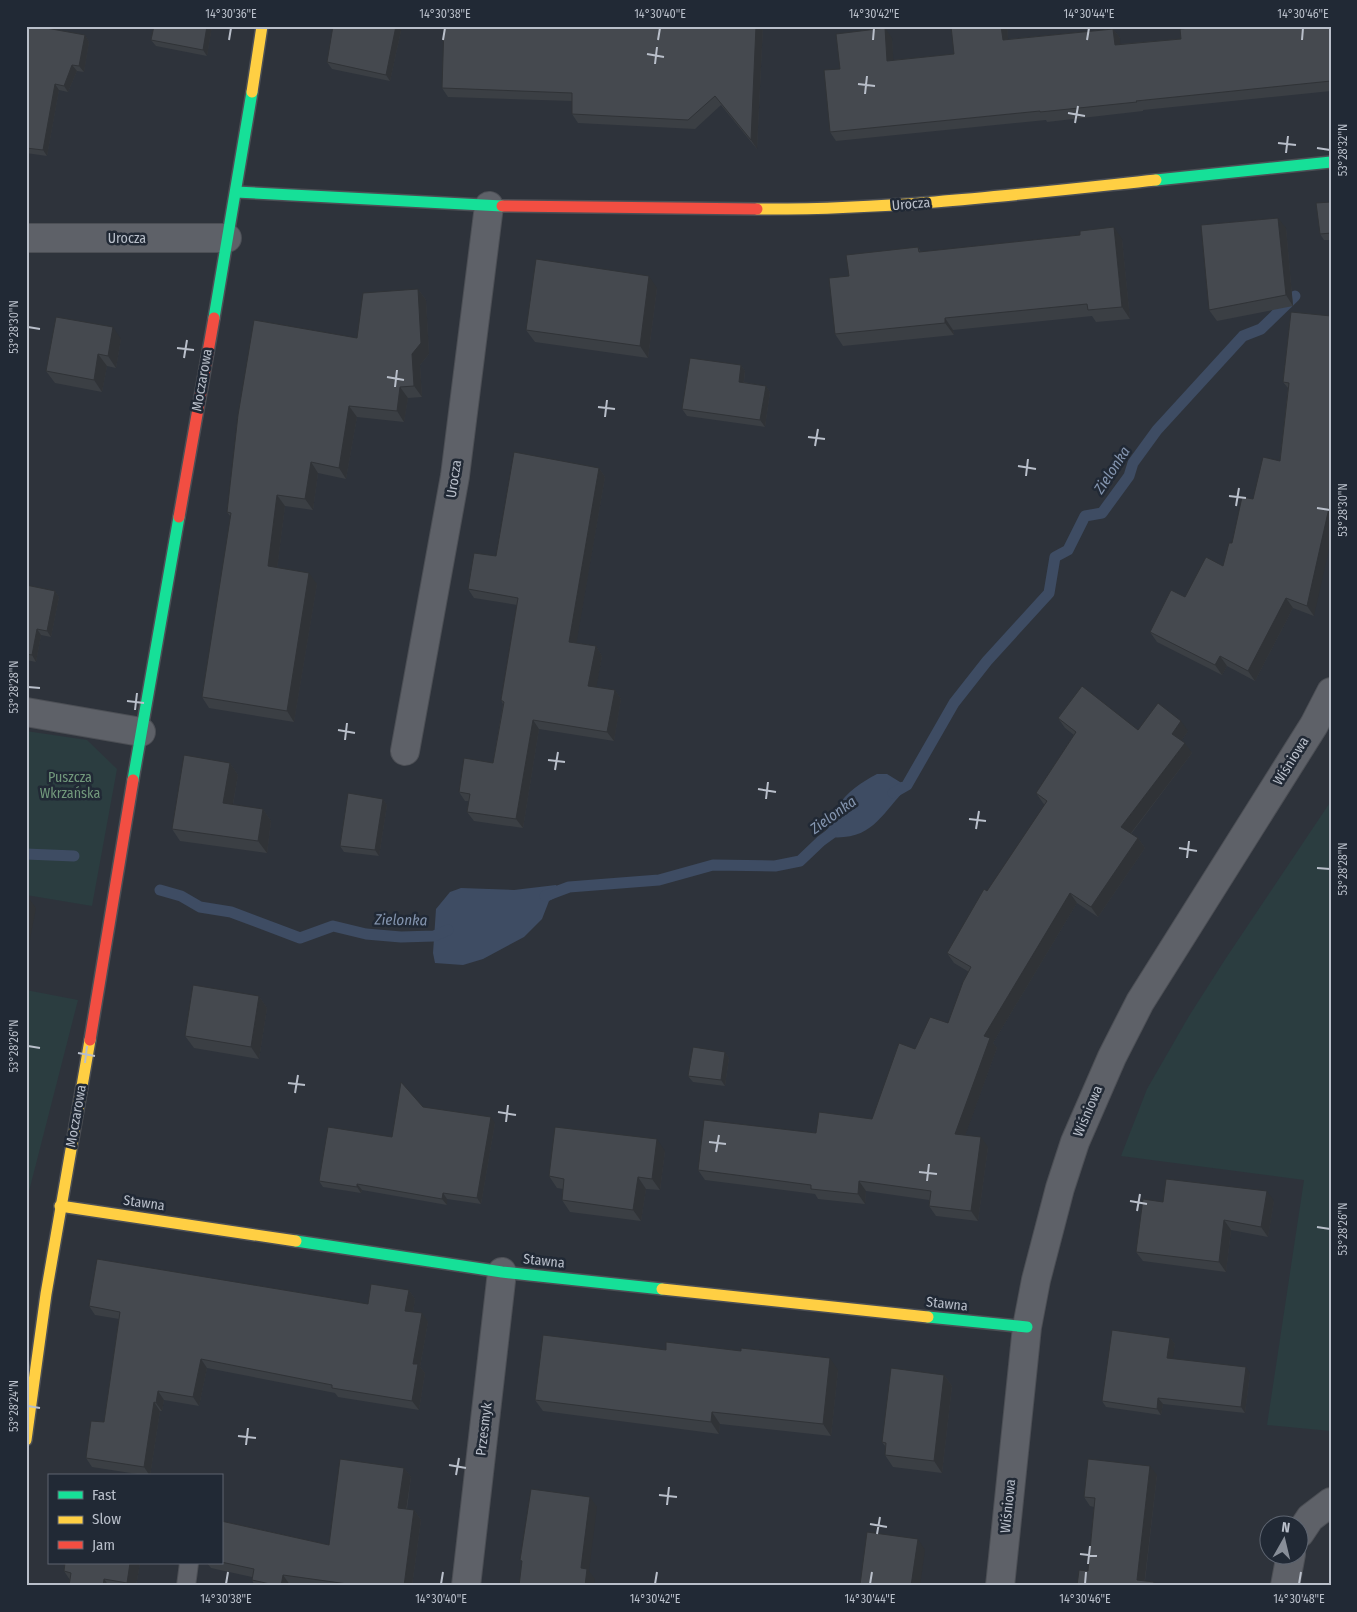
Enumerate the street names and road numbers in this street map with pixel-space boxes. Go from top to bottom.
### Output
street label: Urocza [891,194,931,214]
street label: Urocza [108,230,146,247]
street label: Moczarowa [188,347,216,413]
street label: Urocza [443,459,465,499]
street label: Wiśniowa [1269,733,1313,788]
street label: Moczarowa [62,1083,90,1149]
street label: Wiśniowa [1070,1083,1106,1139]
street label: Stawna [122,1192,166,1214]
street label: Stawna [522,1250,566,1272]
street label: Stawna [925,1293,969,1315]
street label: Przesmyk [472,1401,496,1457]
street label: Wiśniowa [997,1478,1019,1534]

